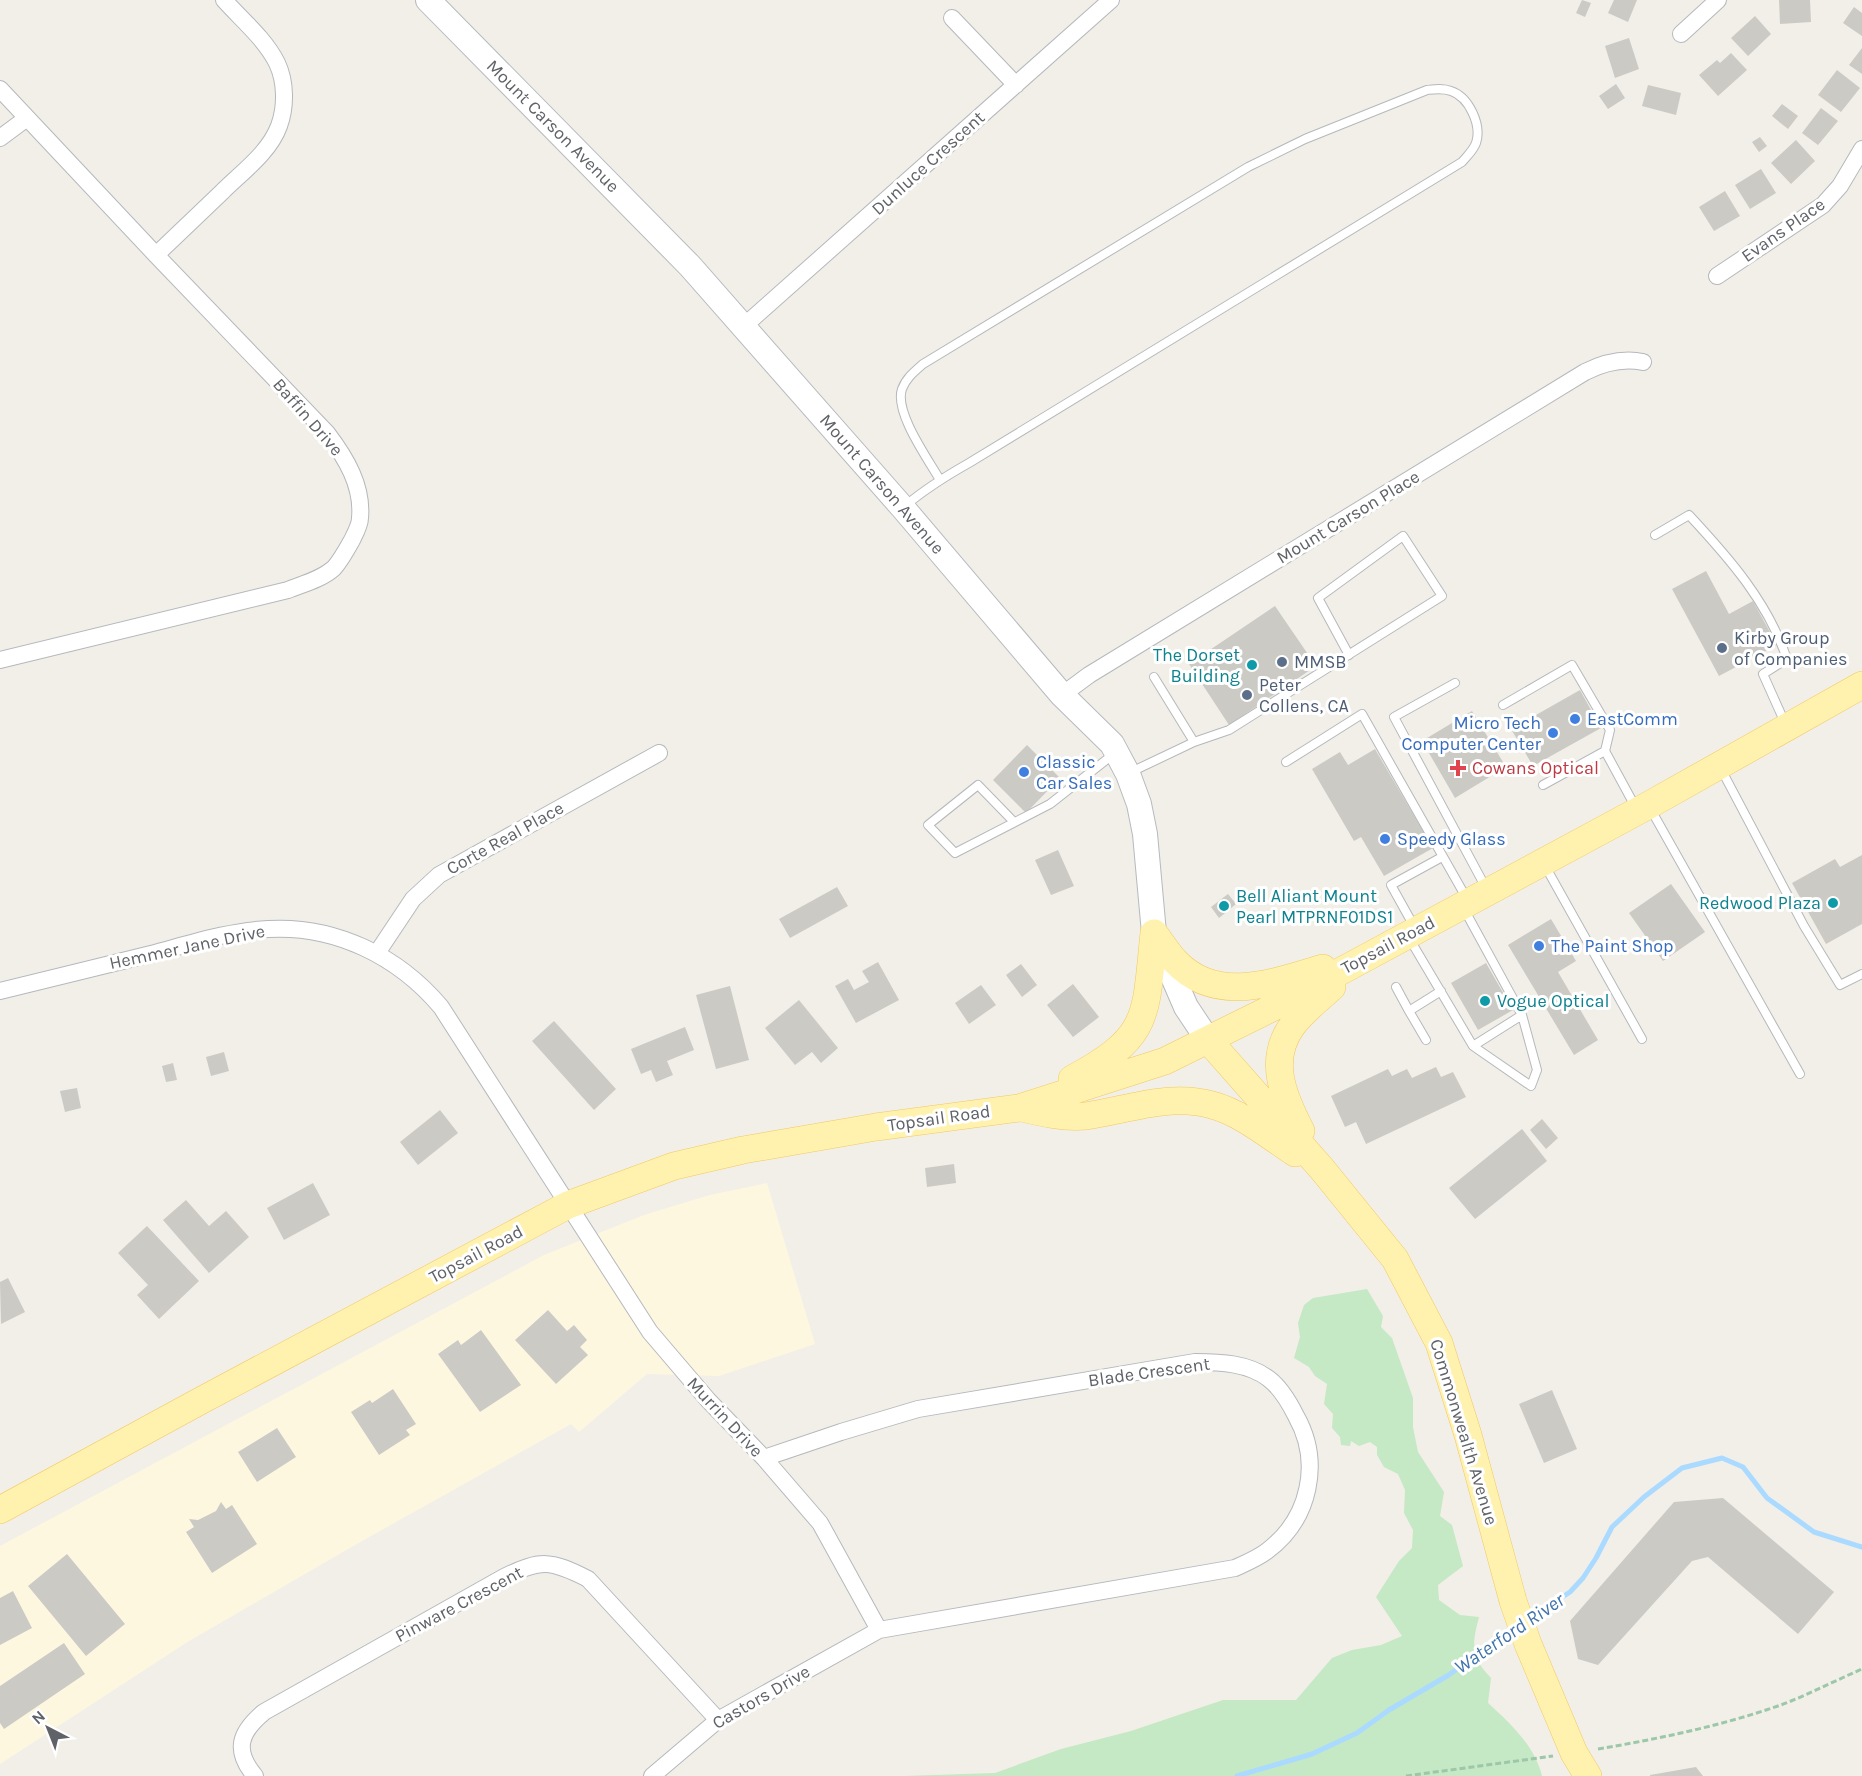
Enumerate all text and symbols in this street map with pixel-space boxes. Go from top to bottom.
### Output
street label: Mount Carson Avenue [482,55,624,197]
street label: Dunluce Crescent [867,106,989,220]
street label: Evans Place [1737,193,1829,267]
street label: Baffin Drive [268,374,348,460]
street label: Mount Carson Avenue [815,409,949,559]
street label: Mount Carson Place [1272,466,1424,568]
place label: Kirby Group of Companies [1734,627,1847,670]
marker: Kirby Group of Companies [1715,641,1729,655]
place label: The Dorset Building [1153,644,1240,687]
place label: MMSB [1294,651,1347,673]
marker: MMSB [1275,655,1289,669]
marker: The Dorset Building [1245,658,1259,672]
place label: Peter Collens, CA [1259,674,1349,717]
marker: Peter Collens, CA [1240,688,1254,702]
place label: EastComm [1587,708,1678,730]
place label: Micro Tech Computer Center [1401,712,1541,755]
marker: EastComm [1568,712,1582,726]
marker: Micro Tech Computer Center [1546,726,1560,740]
place label: Classic Car Sales [1036,751,1112,794]
place label: Cowans Optical [1472,757,1599,779]
marker: Cowans Optical [1449,759,1467,777]
marker: Classic Car Sales [1017,765,1031,779]
street label: Corte Real Place [443,797,567,879]
place label: Speedy Glass [1397,828,1506,850]
marker: Speedy Glass [1378,832,1392,846]
place label: Bell Aliant Mount Pearl MTPRNF01DS1 [1236,885,1393,928]
place label: Redwood Plaza [1699,892,1821,914]
marker: Redwood Plaza [1826,896,1840,910]
marker: Bell Aliant Mount Pearl MTPRNF01DS1 [1217,899,1231,913]
street label: Topsail Road [1337,911,1439,979]
street label: Hemmer Jane Drive [107,920,267,974]
place label: The Paint Shop [1551,935,1674,957]
marker: The Paint Shop [1532,939,1546,953]
place label: Vogue Optical [1497,990,1609,1012]
marker: Vogue Optical [1478,994,1492,1008]
street label: Topsail Road [886,1100,992,1136]
street label: Topsail Road [425,1220,527,1288]
street label: Commonwealth Avenue [1425,1336,1503,1528]
street label: Blade Crescent [1087,1353,1212,1391]
street label: Murrin Drive [682,1372,768,1462]
street label: Pinware Crescent [391,1561,527,1647]
water label: Waterford River [1450,1587,1570,1679]
street label: Castors Drive [708,1660,814,1734]
north arrow [18,1698,78,1758]
text: N [28,1706,49,1728]

